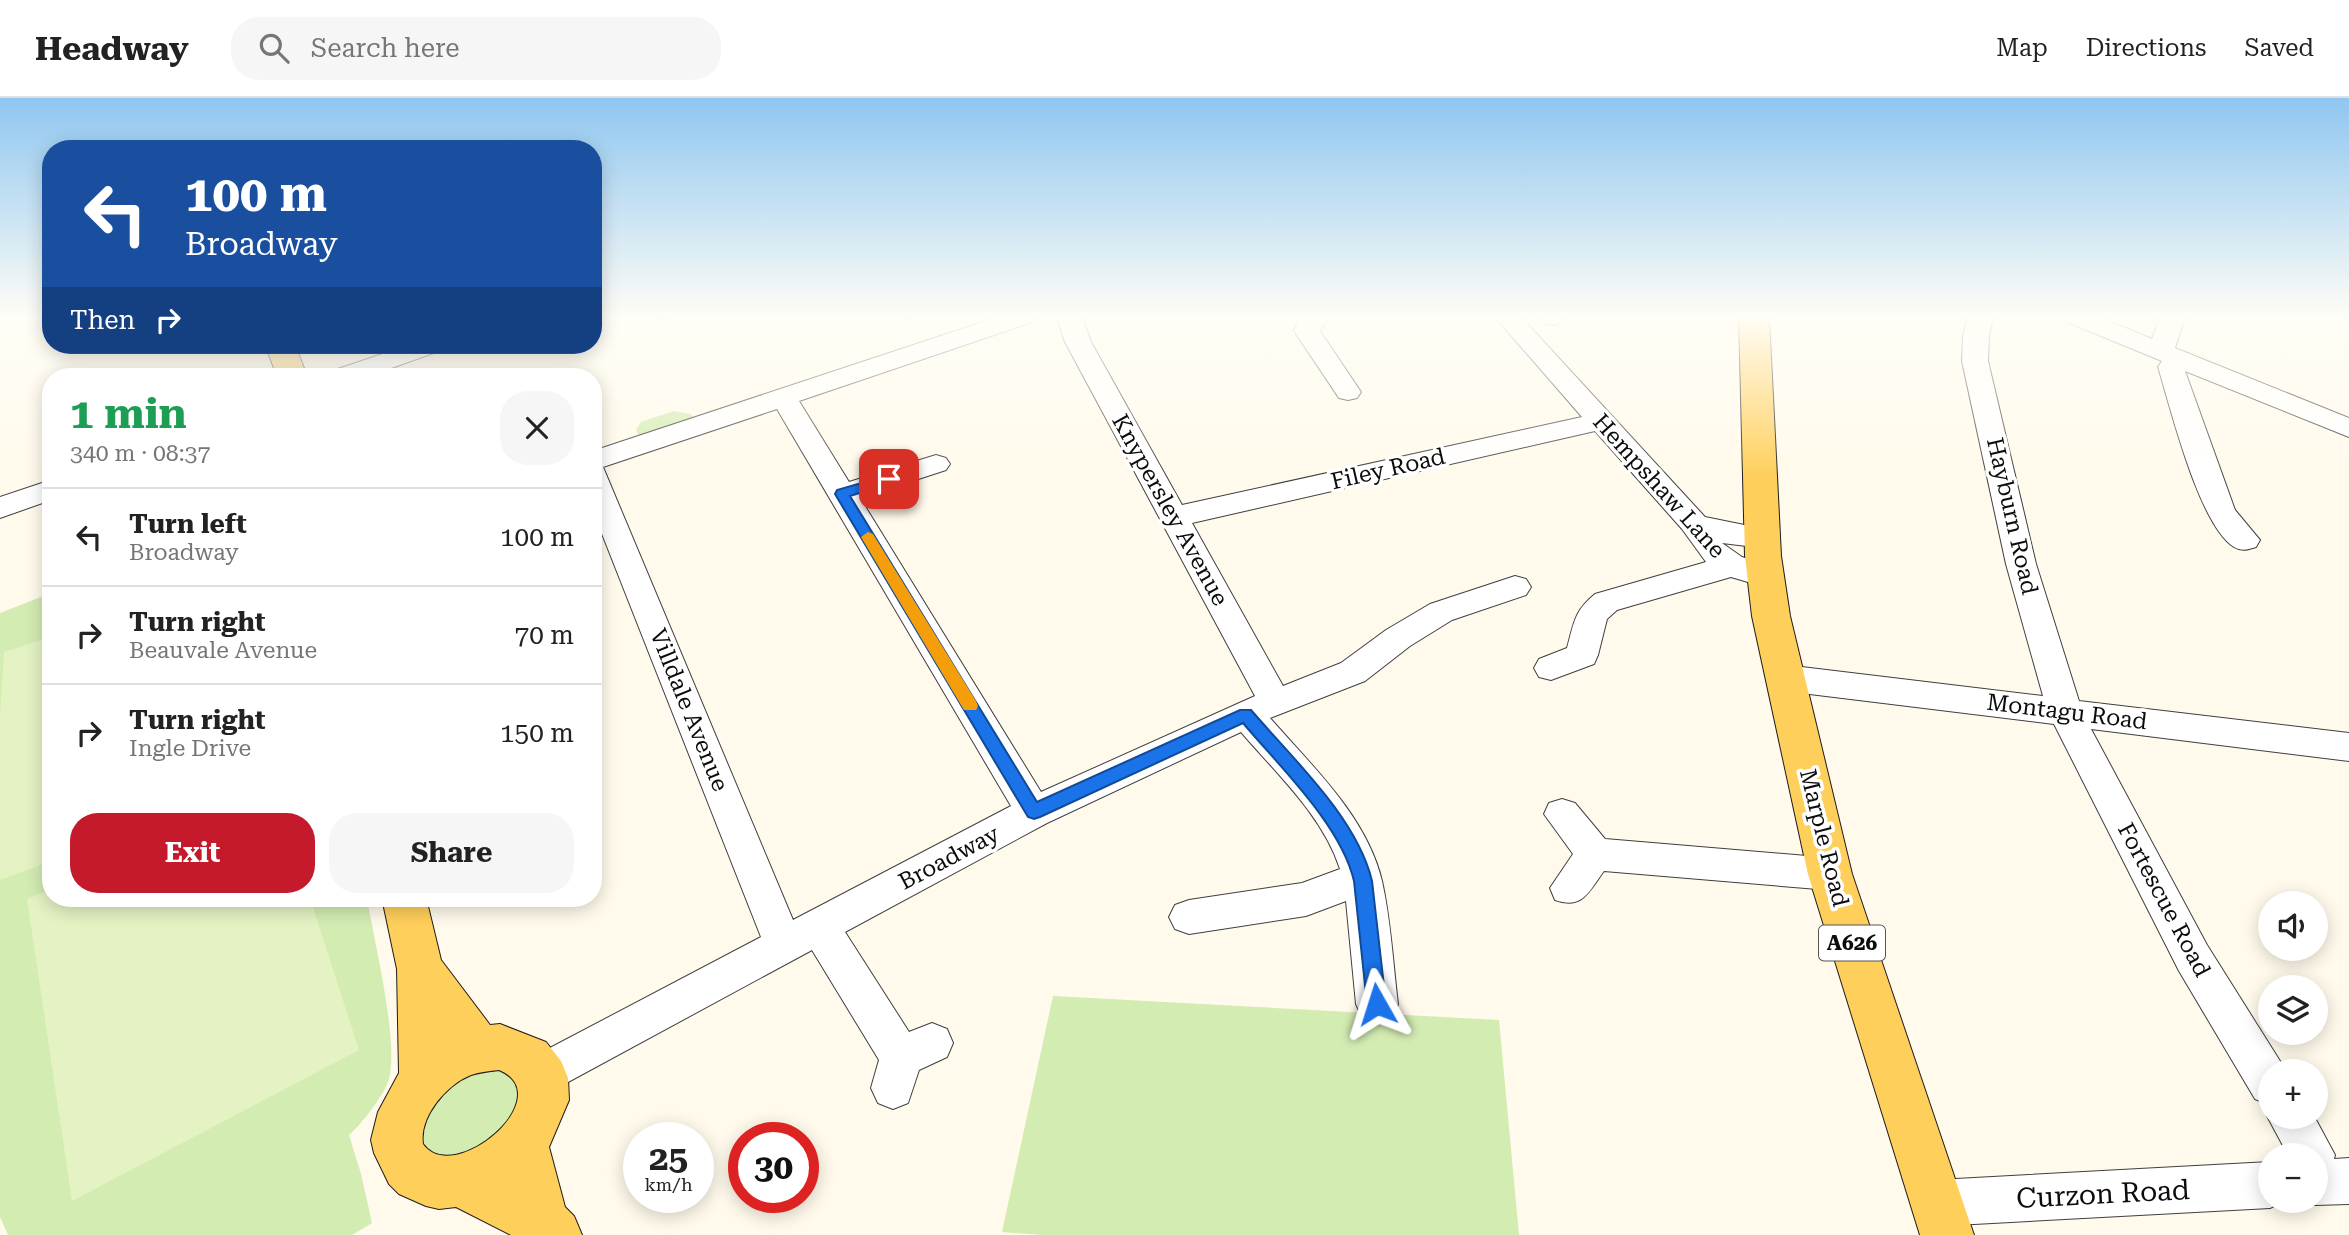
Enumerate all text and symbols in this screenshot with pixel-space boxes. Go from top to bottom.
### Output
search box [231,17,721,80]
text: Headway [35,29,189,68]
icon: search [255,29,293,67]
text: Search here [311,33,460,63]
text: Map [1996,34,2048,62]
text: Directions [2086,34,2206,62]
text: Saved [2244,34,2314,62]
text: 100 m [185,166,327,223]
icon: left [70,168,161,259]
text: Broadway [185,225,338,263]
icon: right [149,301,187,339]
text: Then [70,305,135,335]
text: 1 min [70,389,187,438]
button: close [500,391,574,465]
street label: Hempshaw Lane [1587,408,1731,564]
street label: Knypersley Avenue [1106,410,1234,610]
street label: Hayburn Road [1981,435,2043,597]
text: 340 m · 08:37 [70,440,210,467]
street label: Filey Road [1328,443,1448,495]
pin [859,449,919,509]
icon: arrive [870,460,908,498]
text: Turn left [129,509,247,539]
icon: left [70,518,108,556]
text: 100 m [500,522,574,552]
text: Broadway [129,539,239,566]
text: Turn right [129,607,265,637]
icon: right [70,616,108,654]
text: 70 m [515,620,574,650]
street label: Villdale Avenue [644,625,734,795]
text: Beauvale Avenue [129,637,317,664]
street label: Montagu Road [1985,689,2149,735]
text: Turn right [129,705,265,735]
icon: right [70,714,108,752]
text: 150 m [500,718,574,748]
text: Ingle Drive [129,735,251,762]
street label: Marple Road [1794,766,1854,910]
button: Exit [70,813,315,893]
button: Share [329,813,574,893]
street label: Fortescue Road [2112,818,2216,982]
street label: Broadway [894,820,1004,896]
map controls [2258,891,2328,1213]
button: sound [2258,891,2328,961]
road number: A626 [1819,926,1885,960]
position arrow [1340,967,1414,1041]
button: layers [2258,975,2328,1045]
button: + [2258,1059,2328,1129]
speed limit sign: 30 [728,1122,819,1213]
text: 25 [649,1138,688,1179]
button: − [2258,1143,2328,1213]
street label: Curzon Road [2016,1173,2191,1215]
text: km/h [644,1174,693,1195]

